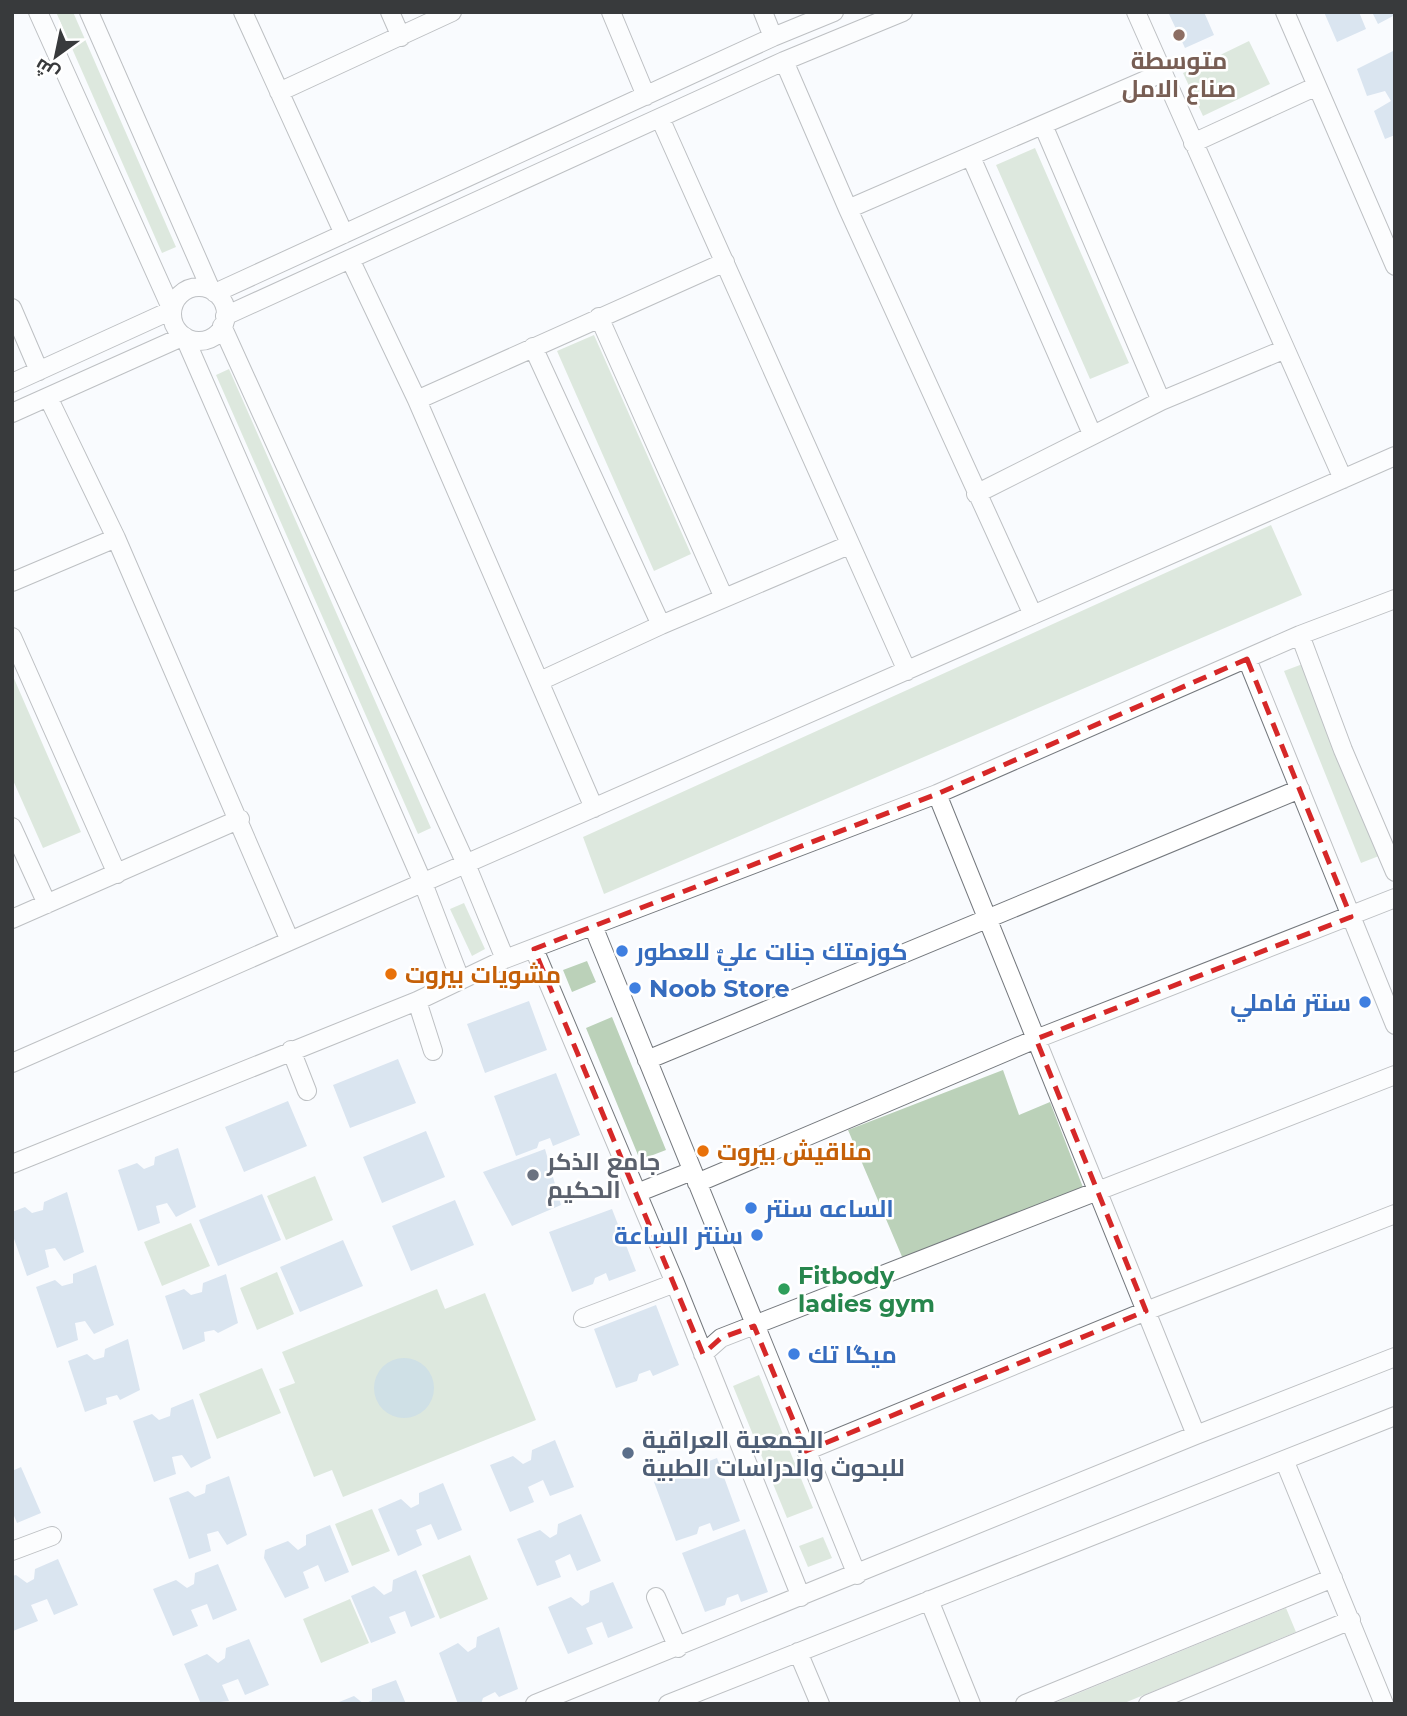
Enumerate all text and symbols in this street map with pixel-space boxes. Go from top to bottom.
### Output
north arrow [21,21,91,91]
marker: متوسطة صناع الامل [1171,27,1187,43]
place label: متوسطة صناع الامل [1122,46,1236,105]
text: ش [31,54,64,86]
place label: كوزمتك جنات عليٌ للعطور [635,937,908,971]
marker: كوزمتك جنات عليٌ للعطور [614,943,630,959]
place label: مشويات بيروت [405,960,561,989]
marker: مشويات بيروت [383,966,399,982]
place label: Noob Store [649,974,790,1003]
marker: Noob Store [627,980,643,996]
place label: سنتر فاملي [1230,988,1351,1022]
marker: سنتر فاملي [1357,994,1373,1010]
place label: مناقيش بيروت [717,1137,872,1166]
marker: مناقيش بيروت [695,1143,711,1159]
place label: جامع الذكر الحكيم [546,1147,660,1206]
marker: جامع الذكر الحكيم [525,1167,541,1183]
place label: الساعه سنتر [764,1194,894,1223]
marker: الساعه سنتر [743,1200,759,1216]
place label: سنتر الساعة [614,1221,743,1250]
marker: سنتر الساعة [749,1227,765,1243]
place label: Fitbody ladies gym [798,1261,935,1318]
marker: Fitbody ladies gym [776,1281,792,1297]
place label: ميگا تك [808,1340,897,1369]
marker: ميگا تك [786,1346,802,1362]
place label: الجمعية العراقية للبحوث والدراسات الطبية [642,1425,905,1482]
marker: الجمعية العراقية للبحوث والدراسات الطبية [620,1445,636,1461]

